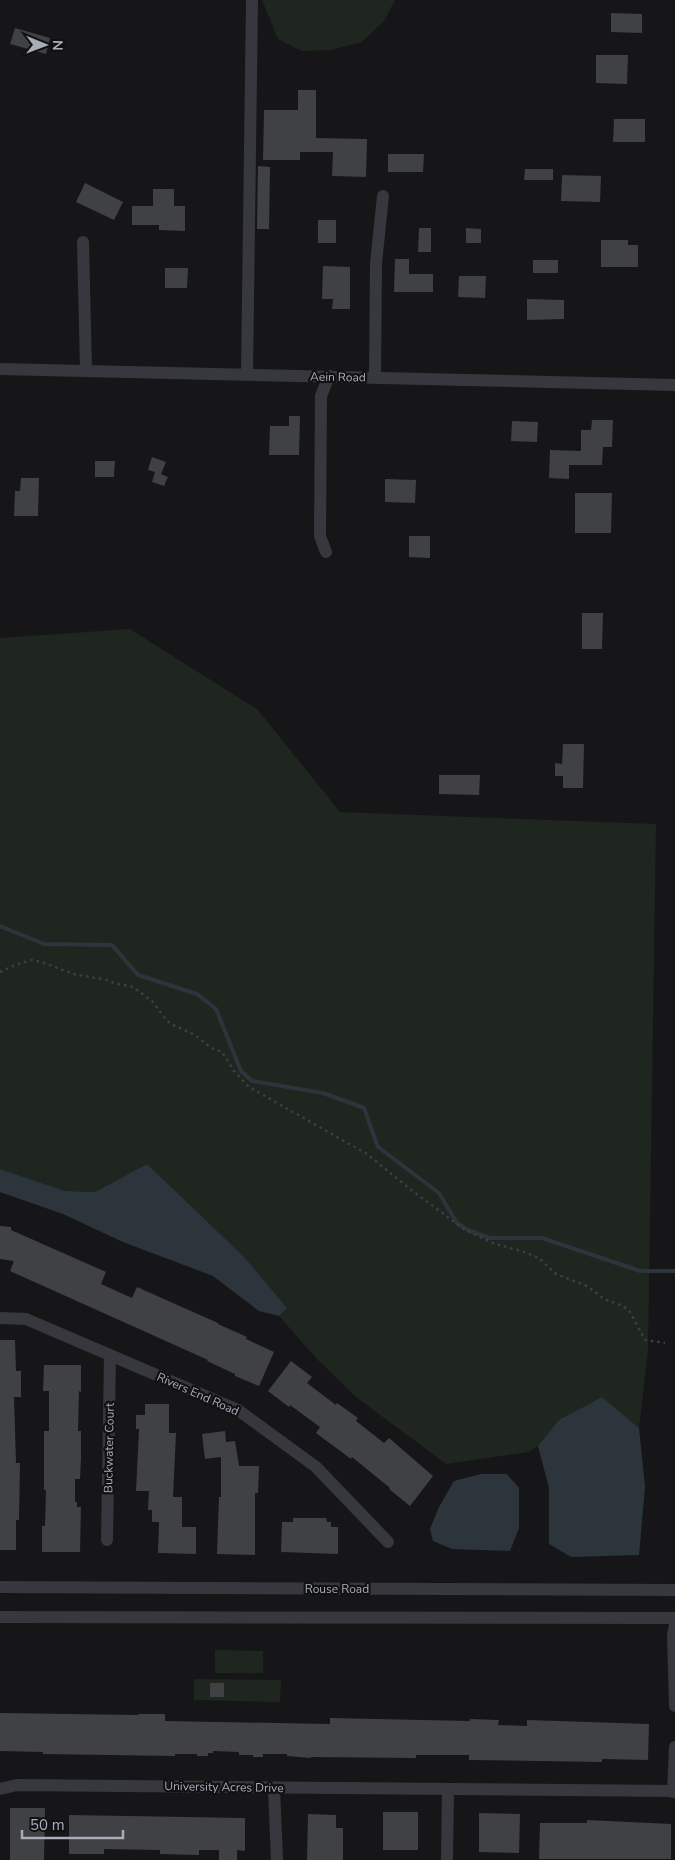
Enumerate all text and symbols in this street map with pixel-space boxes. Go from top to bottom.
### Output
north arrow [20,20,70,70]
text: N [48,40,67,51]
street label: Aein Road [310,369,366,385]
street label: Rivers End Road [154,1369,242,1419]
street label: Buckwater Court [100,1402,118,1493]
street label: Rouse Road [305,1581,369,1597]
street label: University Acres Drive [164,1778,284,1796]
scale bar [22,1808,124,1840]
text: 50 m [30,1815,65,1835]

